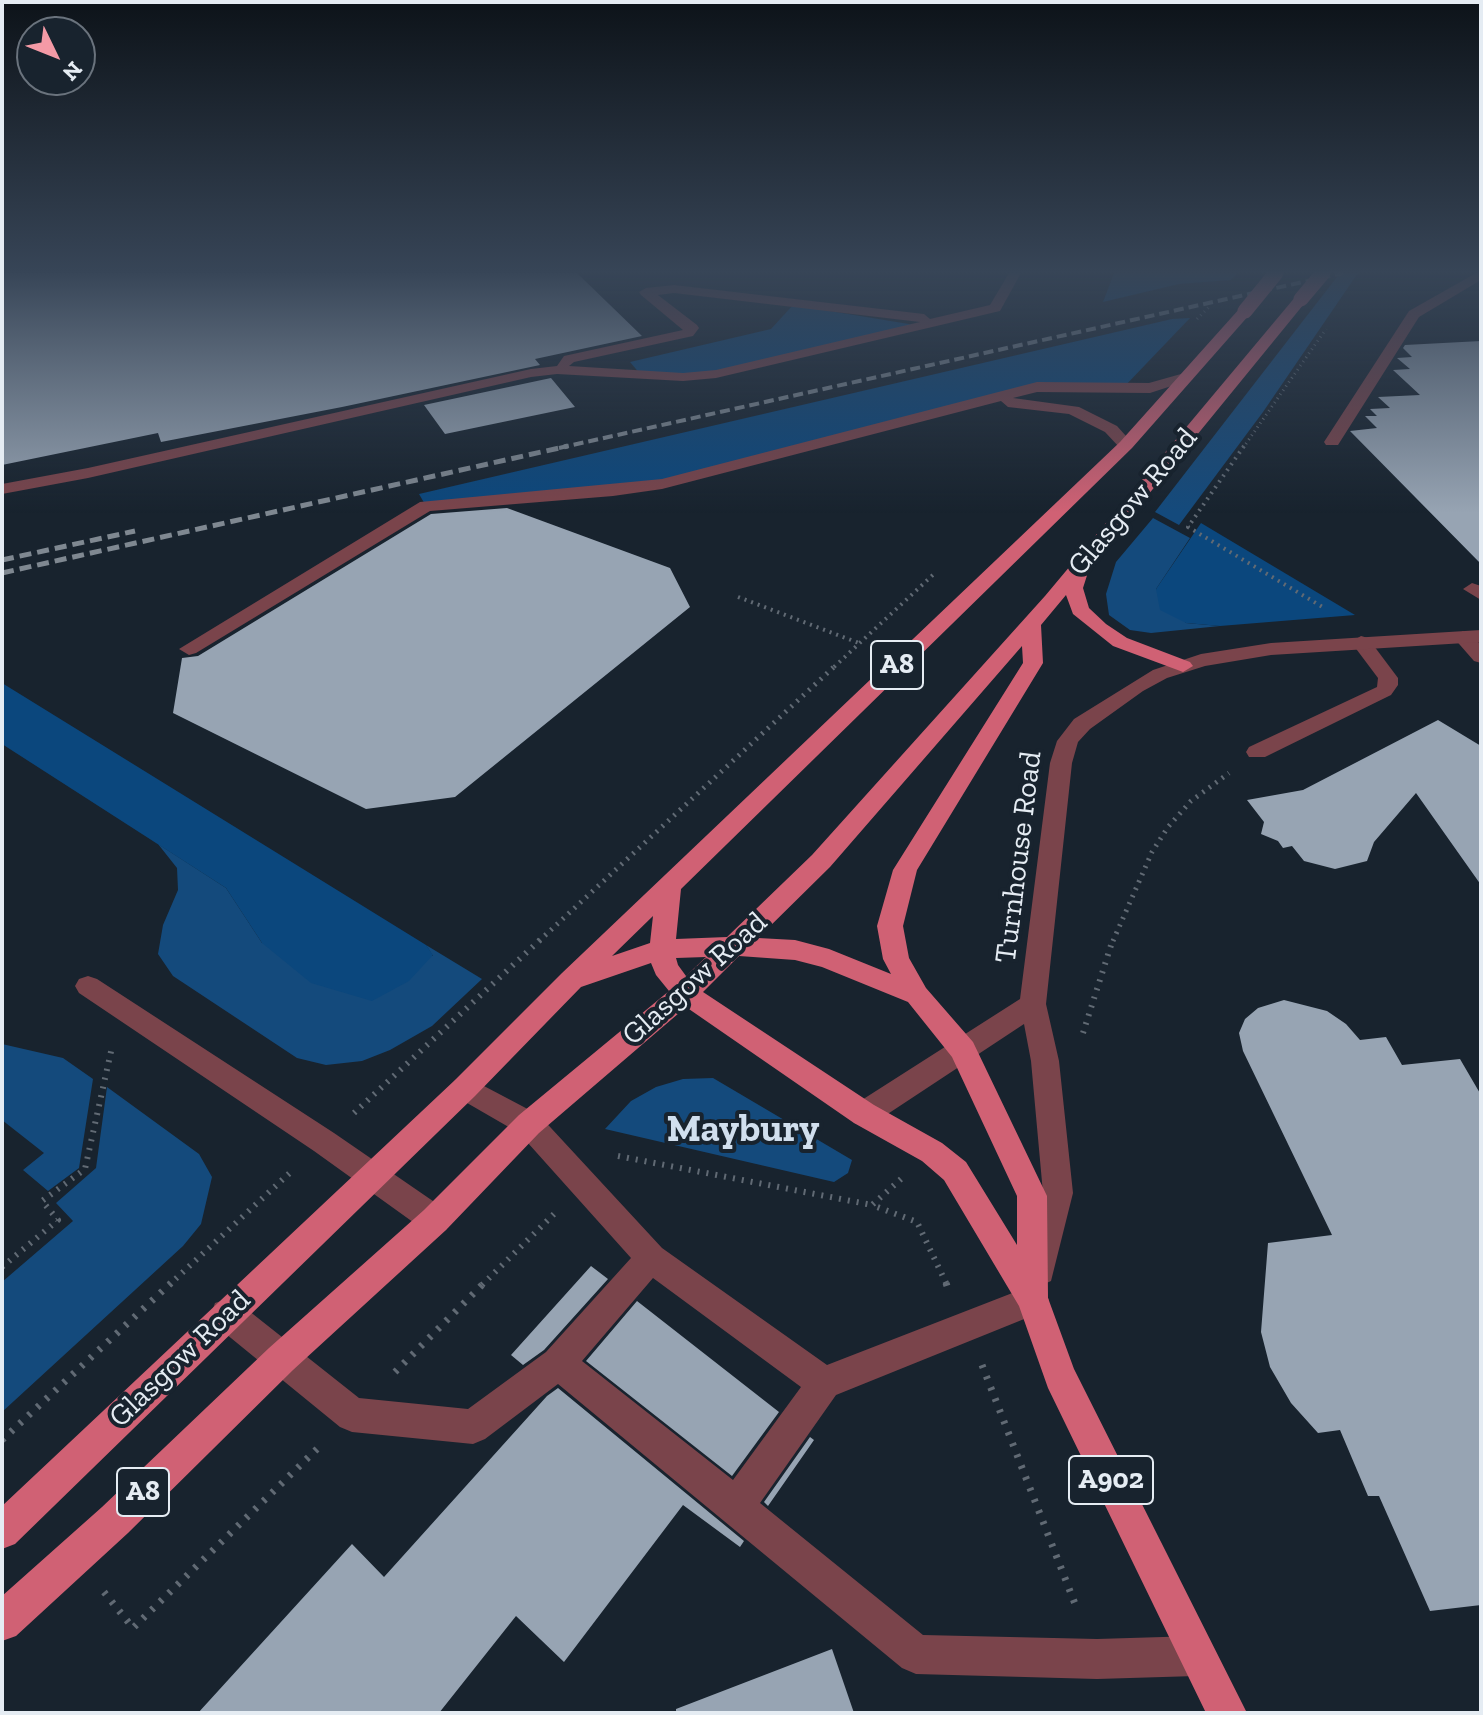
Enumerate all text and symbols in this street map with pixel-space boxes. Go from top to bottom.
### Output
north arrow [16,16,96,96]
text: N [57,56,88,87]
street label: Glasgow Road [1061,421,1205,583]
road number: A8 [871,641,923,689]
street label: Turnhouse Road [988,749,1050,965]
street label: Glasgow Road [615,905,775,1053]
district label: Maybury [667,1107,819,1153]
street label: Glasgow Road [102,1283,258,1435]
road number: A902 [1069,1456,1153,1504]
road number: A8 [117,1468,169,1516]

